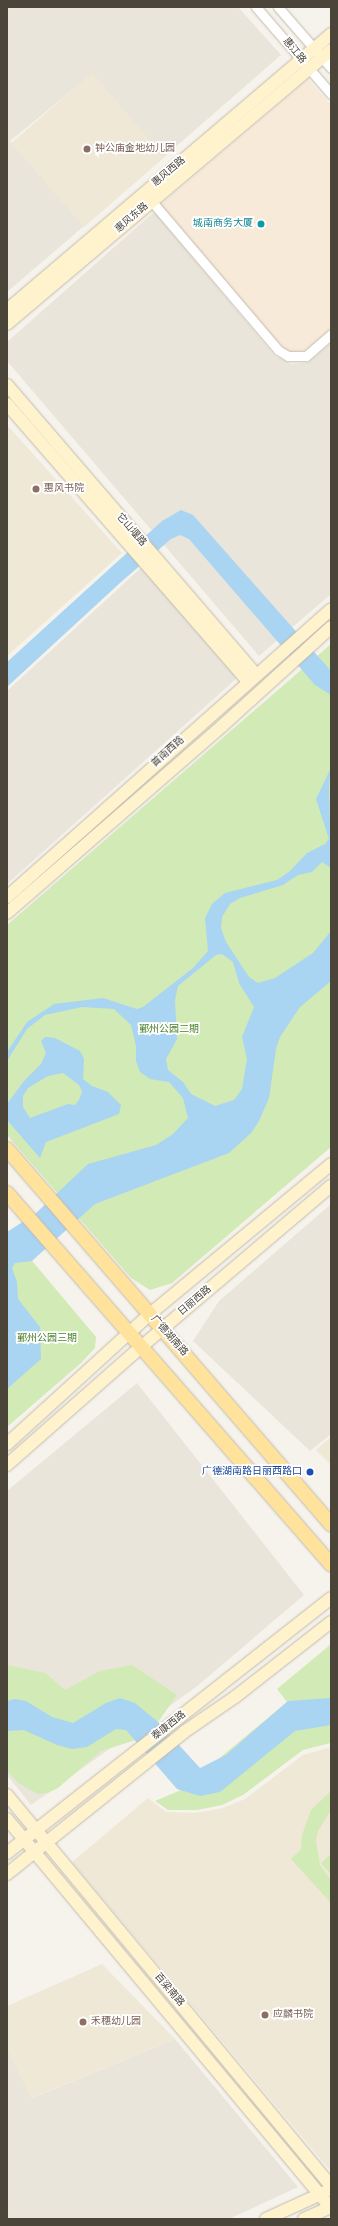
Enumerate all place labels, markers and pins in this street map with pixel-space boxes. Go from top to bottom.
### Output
place label: 钟公庙金地幼儿园 [95,143,175,155]
marker: 钟公庙金地幼儿园 [82,144,92,154]
place label: 城南商务大厦 [193,218,253,230]
marker: 城南商务大厦 [256,219,266,229]
place label: 惠风书院 [44,483,84,495]
marker: 惠风书院 [31,484,41,494]
place label: 广德湖南路日丽西路口 [202,1466,302,1478]
marker: 广德湖南路日丽西路口 [305,1467,315,1477]
place label: 应麟书院 [273,2009,313,2021]
marker: 应麟书院 [260,2010,270,2020]
place label: 禾穗幼儿园 [91,2016,141,2028]
marker: 禾穗幼儿园 [78,2017,88,2027]

